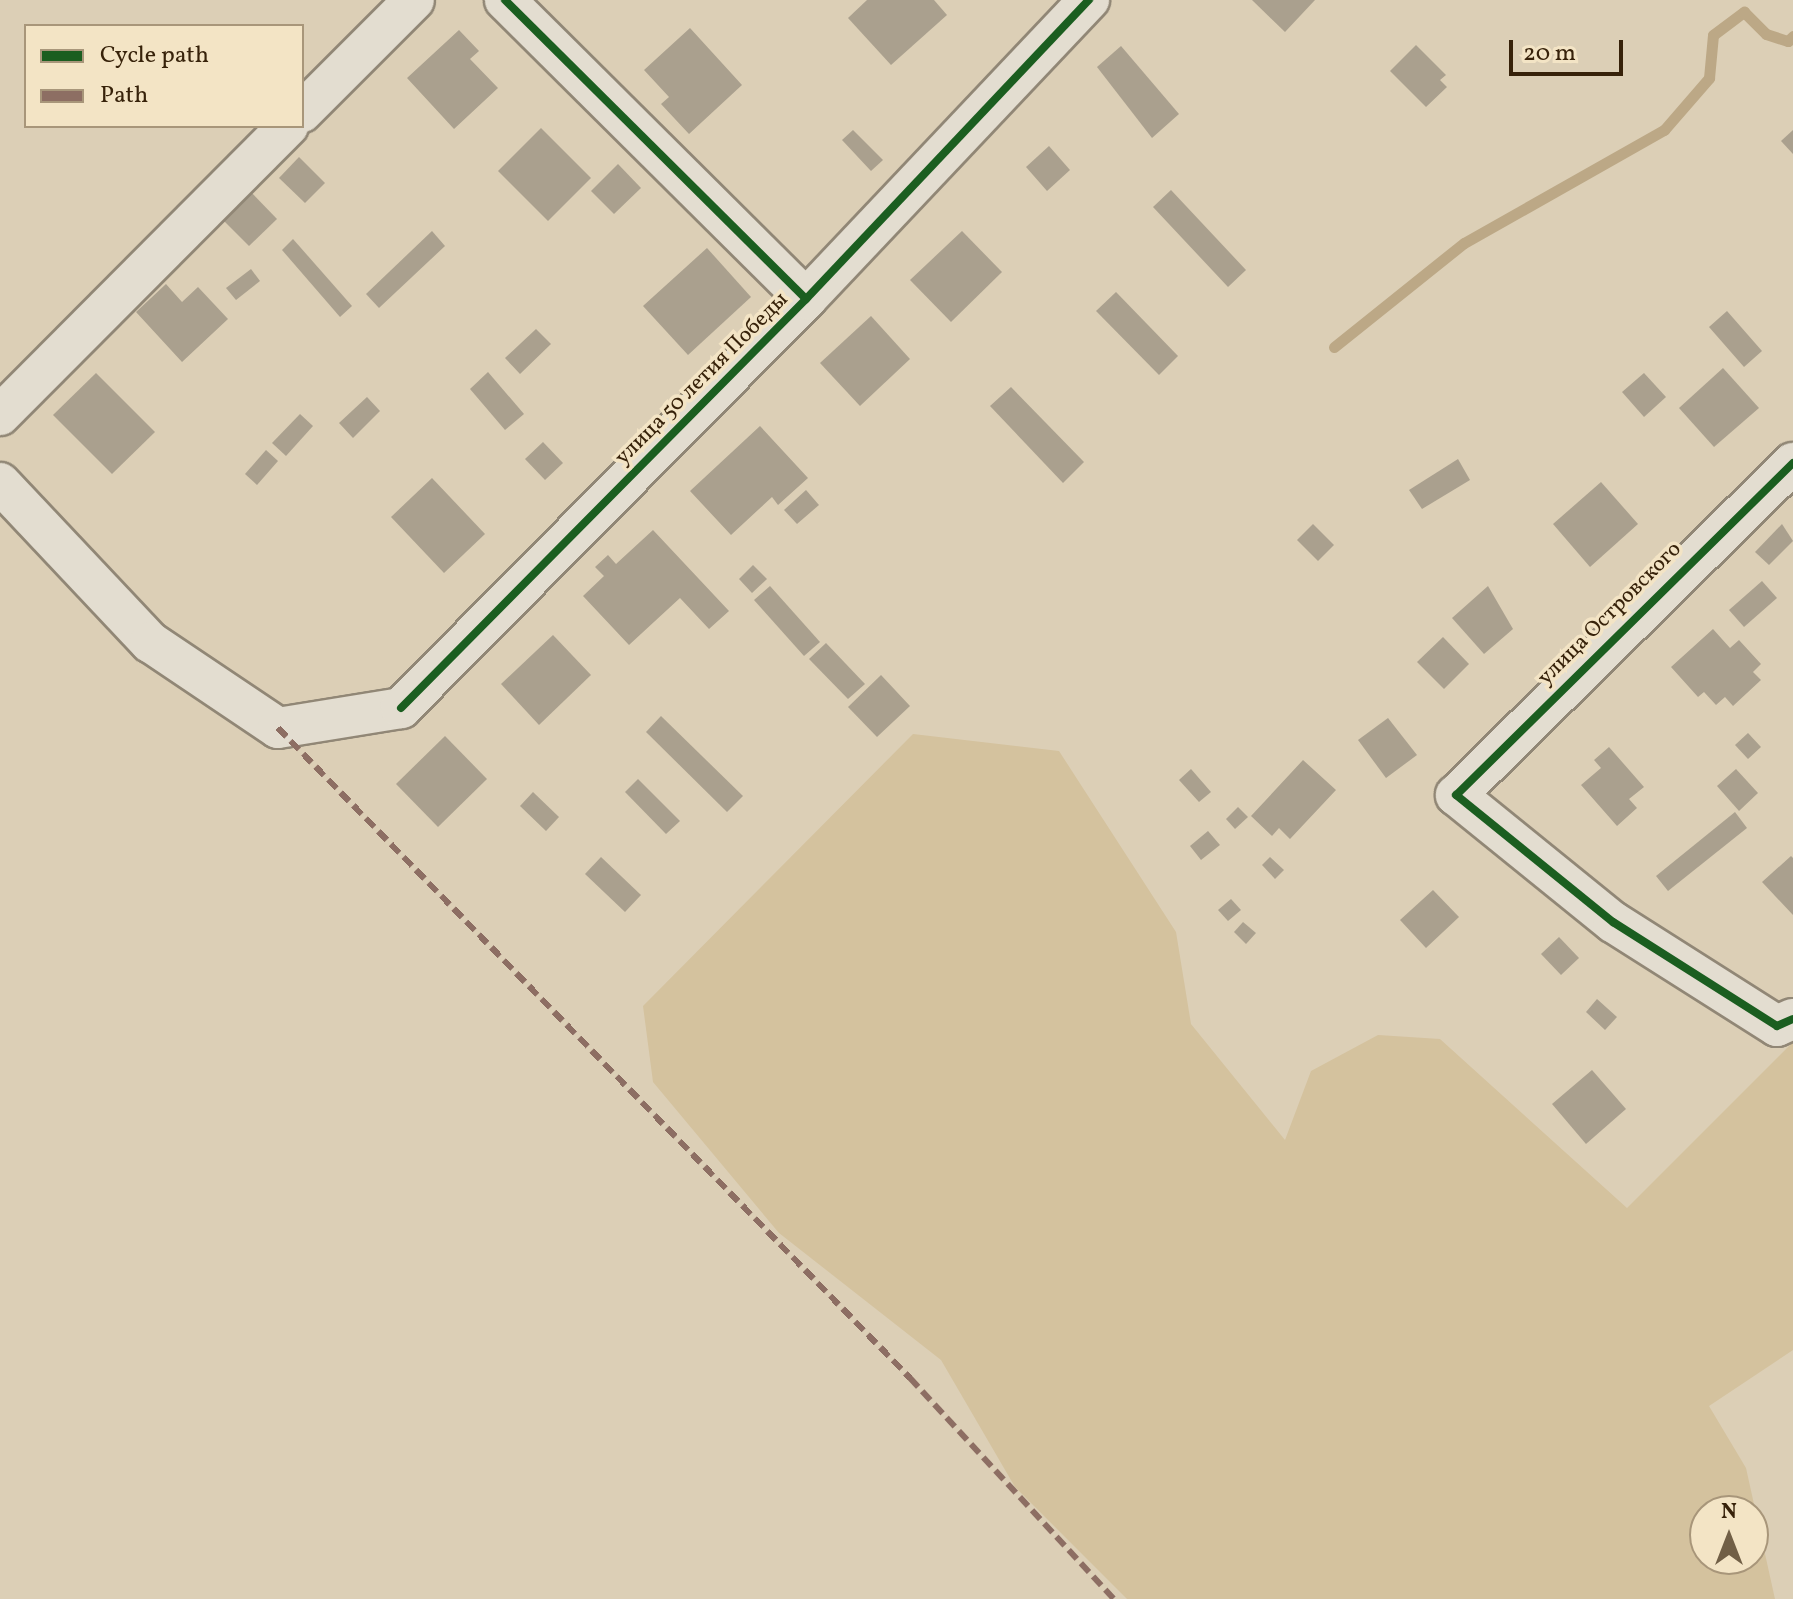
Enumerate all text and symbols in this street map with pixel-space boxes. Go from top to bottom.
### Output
legend [24,24,304,128]
scale bar [1513,24,1627,74]
text: 20 m [1523,37,1576,71]
text: Cycle path [100,39,209,73]
text: Path [100,79,148,113]
street label: улица 50 летия Победы [610,287,794,471]
street label: улица Островского [1533,537,1687,691]
north arrow [1689,1495,1769,1575]
text: N [1721,1497,1737,1528]

